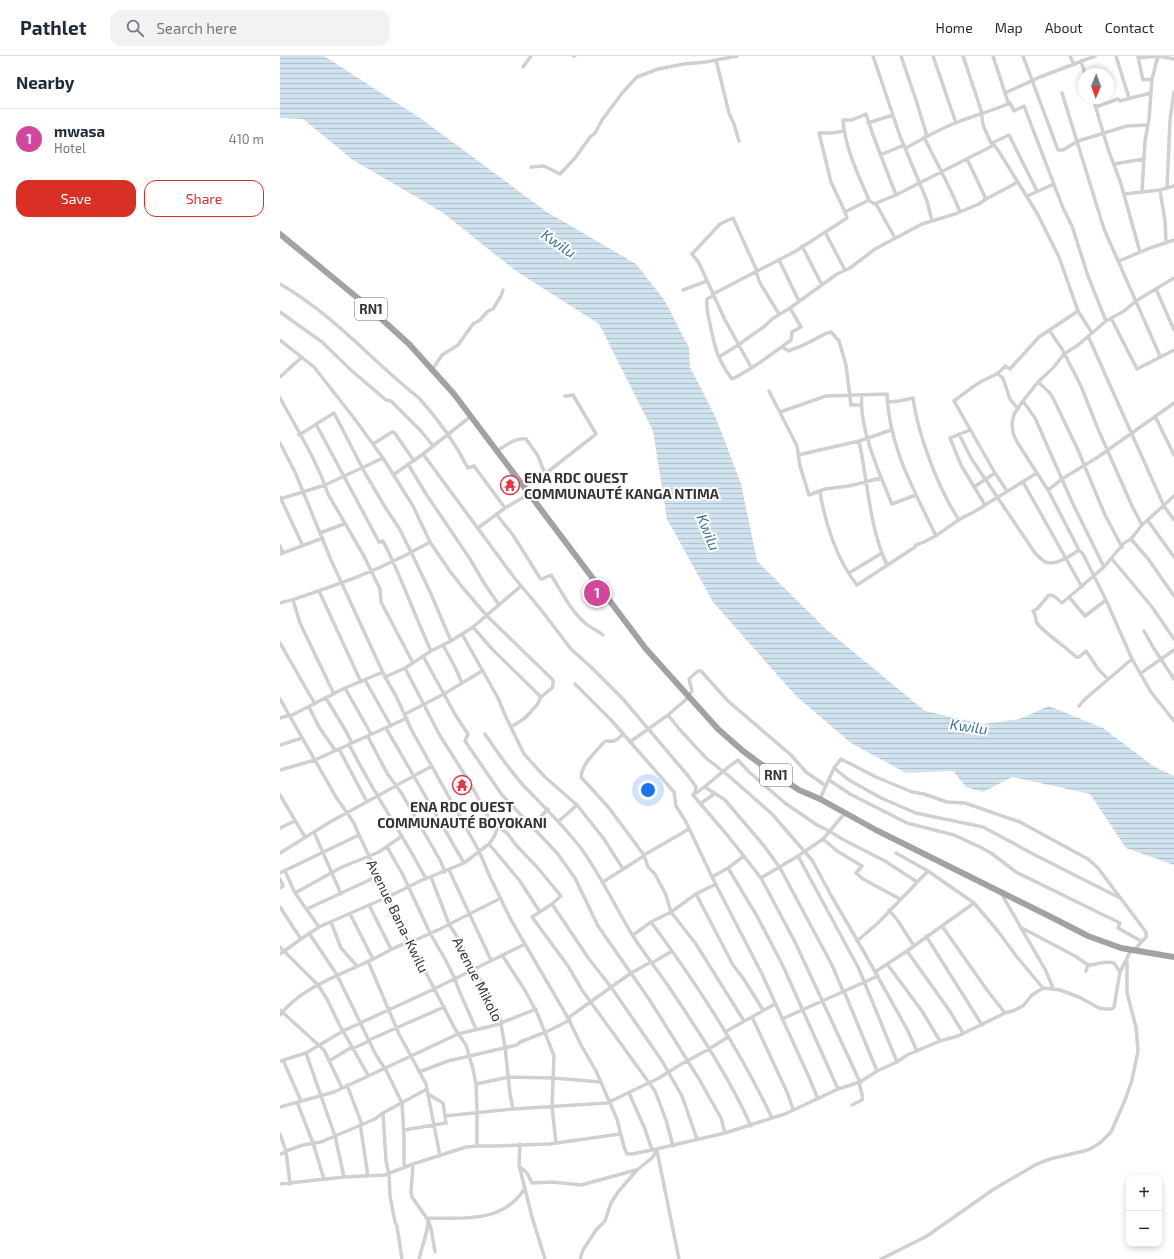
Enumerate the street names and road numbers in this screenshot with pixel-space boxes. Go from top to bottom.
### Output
road number: RN1 [355,298,387,320]
road number: RN1 [760,764,792,786]
street label: Avenue Bana-Kwilu [363,857,433,975]
street label: Avenue Mikolo [449,934,507,1024]

